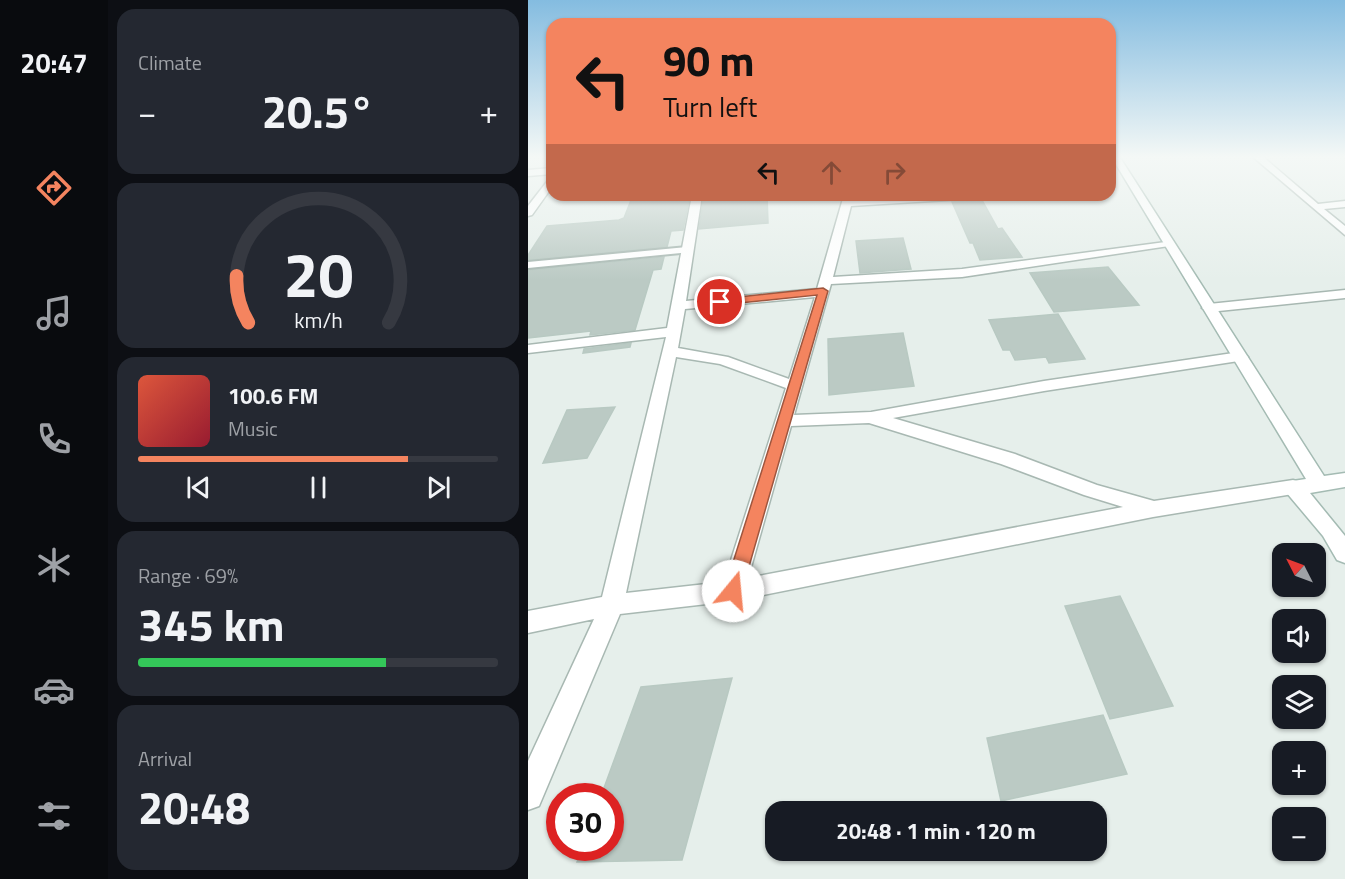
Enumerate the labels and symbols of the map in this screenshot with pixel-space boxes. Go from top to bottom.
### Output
pin [694,276,745,327]
north arrow [1272,543,1326,597]
position arrow [701,559,765,623]
speed limit sign: 30 [546,783,624,861]

